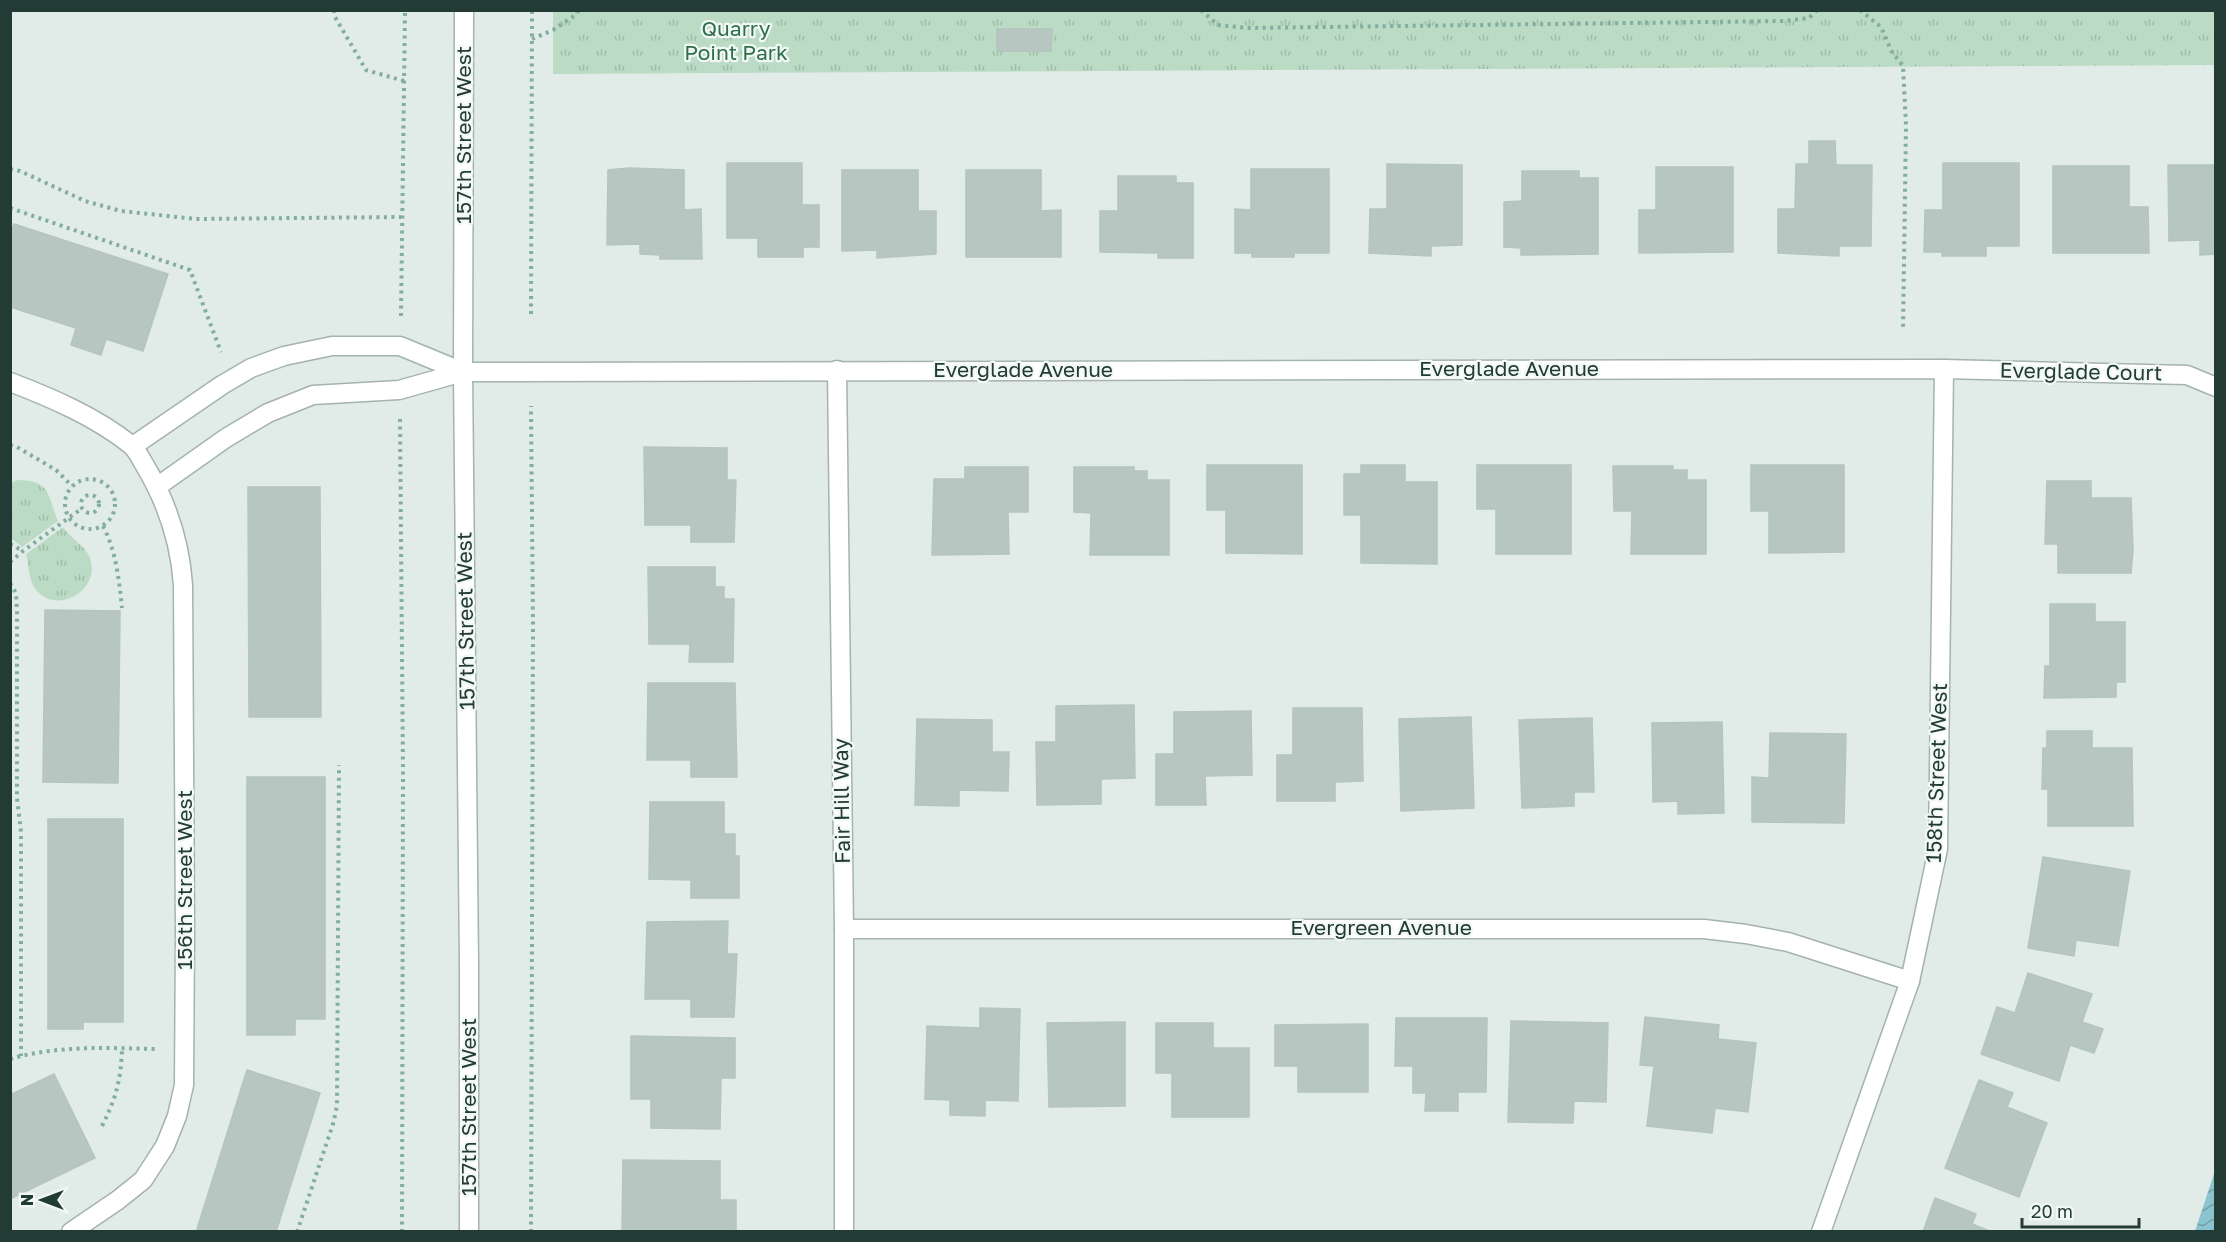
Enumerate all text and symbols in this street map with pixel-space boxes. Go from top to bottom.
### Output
park label: Quarry Point Park [684,15,788,65]
street label: 157th Street West [450,46,476,224]
street label: Everglade Avenue [1419,355,1599,381]
street label: Everglade Avenue [933,356,1113,382]
street label: Everglade Court [2000,357,2163,385]
street label: 157th Street West [450,532,480,710]
street label: 158th Street West [1920,682,1952,863]
street label: Fair Hill Way [827,738,855,864]
street label: 156th Street West [171,790,197,970]
street label: Evergreen Avenue [1290,914,1472,940]
street label: 157th Street West [455,1018,481,1196]
north arrow [12,1170,72,1230]
scale bar [2022,1191,2139,1229]
text: N [17,1194,37,1206]
text: 20 m [2031,1200,2073,1222]

